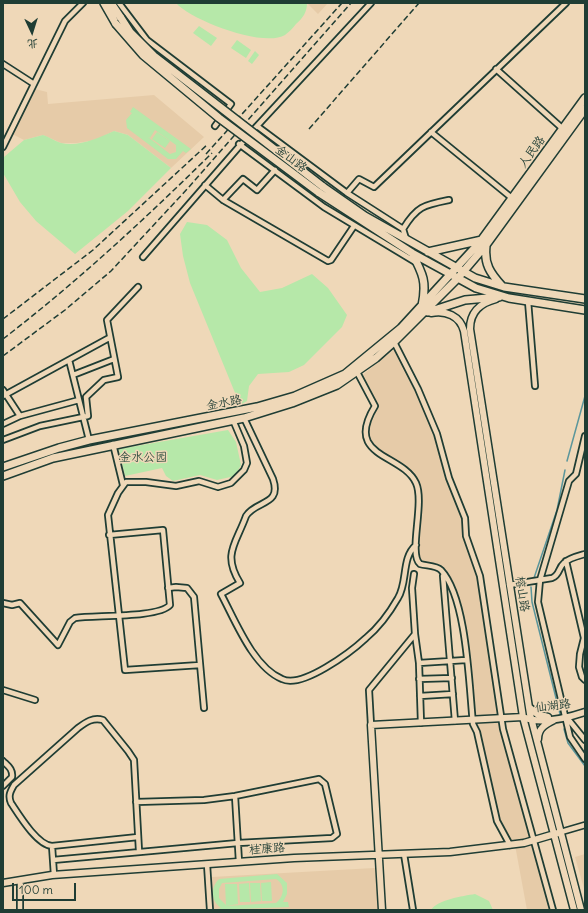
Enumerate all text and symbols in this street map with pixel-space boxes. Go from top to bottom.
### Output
north arrow [12,12,52,52]
text: 北 [27,37,39,51]
street label: 人民路 [516,133,548,171]
street label: 金山路 [272,142,310,176]
street label: 金水路 [205,392,243,414]
park label: 金水公园 [119,451,167,465]
street label: 榕山路 [512,575,532,613]
street label: 仙湖路 [534,697,572,715]
street label: 桂康路 [249,841,285,857]
scale bar [14,875,78,901]
text: 100 m [19,882,53,897]

